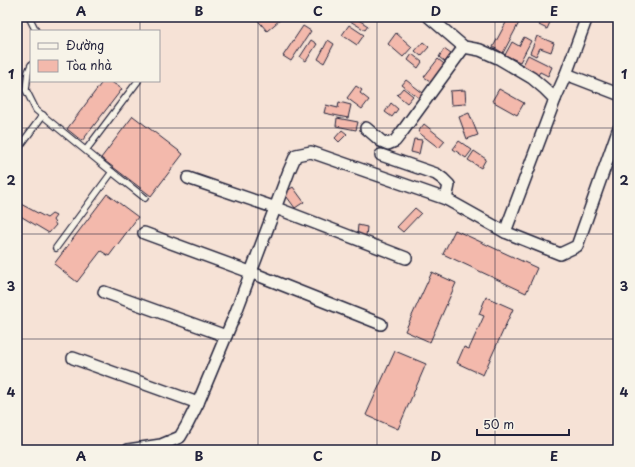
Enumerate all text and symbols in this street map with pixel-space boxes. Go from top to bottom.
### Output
text: A [76,1,86,20]
text: B [195,1,204,20]
text: C [313,1,323,20]
text: D [431,1,441,20]
text: E [550,1,558,20]
legend [30,30,160,82]
text: Đường [66,36,104,54]
text: Tòa nhà [66,56,113,74]
text: 1 [8,64,14,83]
text: 1 [621,64,627,83]
text: 2 [6,170,16,189]
text: 2 [619,170,629,189]
text: 3 [7,276,16,295]
text: 3 [620,276,629,295]
text: 4 [7,382,16,401]
text: 4 [620,382,629,401]
scale bar [477,411,569,437]
text: 50 m [483,415,514,433]
text: A [76,446,86,465]
text: B [195,446,204,465]
text: C [313,446,323,465]
text: D [431,446,441,465]
text: E [550,446,558,465]

